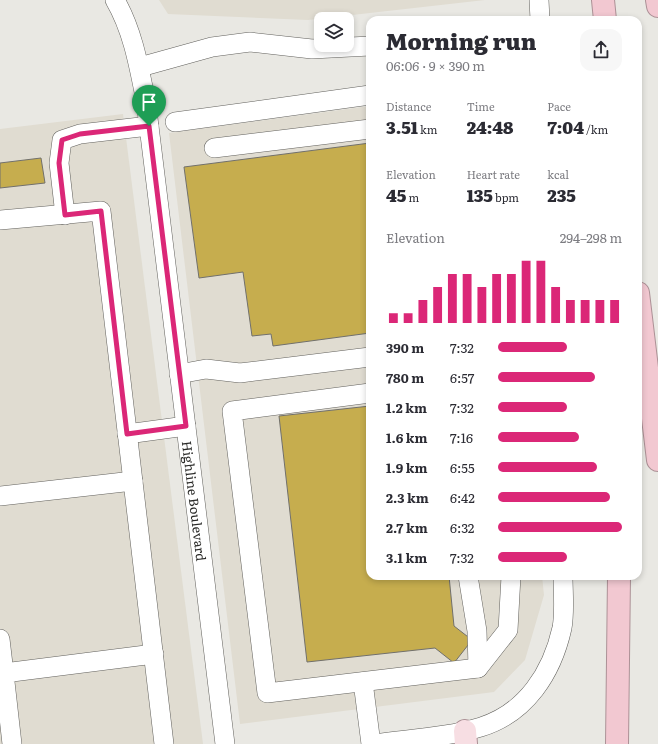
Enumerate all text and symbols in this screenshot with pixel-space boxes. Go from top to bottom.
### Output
map controls [314,12,354,52]
button: layers [314,12,354,52]
text: Morning run [386,24,536,57]
button: share [580,29,622,71]
text: 06:06 · 9 × 390 m [386,56,485,75]
pin [132,85,166,126]
icon: arrive [138,91,160,113]
text: Distance [386,98,431,114]
text: Time [467,98,495,114]
text: Pace [547,98,571,114]
text: 3.51 [386,114,418,139]
text: 24:48 [467,114,513,139]
text: 7:04 [547,114,584,139]
text: km [418,121,437,137]
text: /km [584,121,608,137]
text: Elevation [386,166,436,182]
text: Heart rate [467,166,520,182]
text: kcal [547,166,569,182]
text: 45 [386,182,406,207]
text: 135 [467,182,493,207]
text: 235 [547,182,576,207]
text: m [406,189,419,205]
text: bpm [493,189,519,205]
text: Elevation [386,228,445,247]
text: 294–298 m [560,228,622,247]
text: 390 m [386,338,424,357]
text: 7:32 [450,338,474,357]
text: 780 m [386,368,424,387]
text: 6:57 [450,368,474,387]
text: 1.2 km [386,398,427,417]
text: 7:32 [450,398,474,417]
text: 1.6 km [386,428,428,447]
text: 7:16 [450,428,473,447]
street label: Highline Boulevard [178,440,212,562]
text: 1.9 km [386,458,427,477]
text: 6:55 [450,458,475,477]
text: 2.3 km [386,488,429,507]
text: 6:42 [450,488,475,507]
text: 2.7 km [386,518,428,537]
text: 6:32 [450,518,474,537]
text: 3.1 km [386,548,427,567]
text: 7:32 [450,548,474,567]

